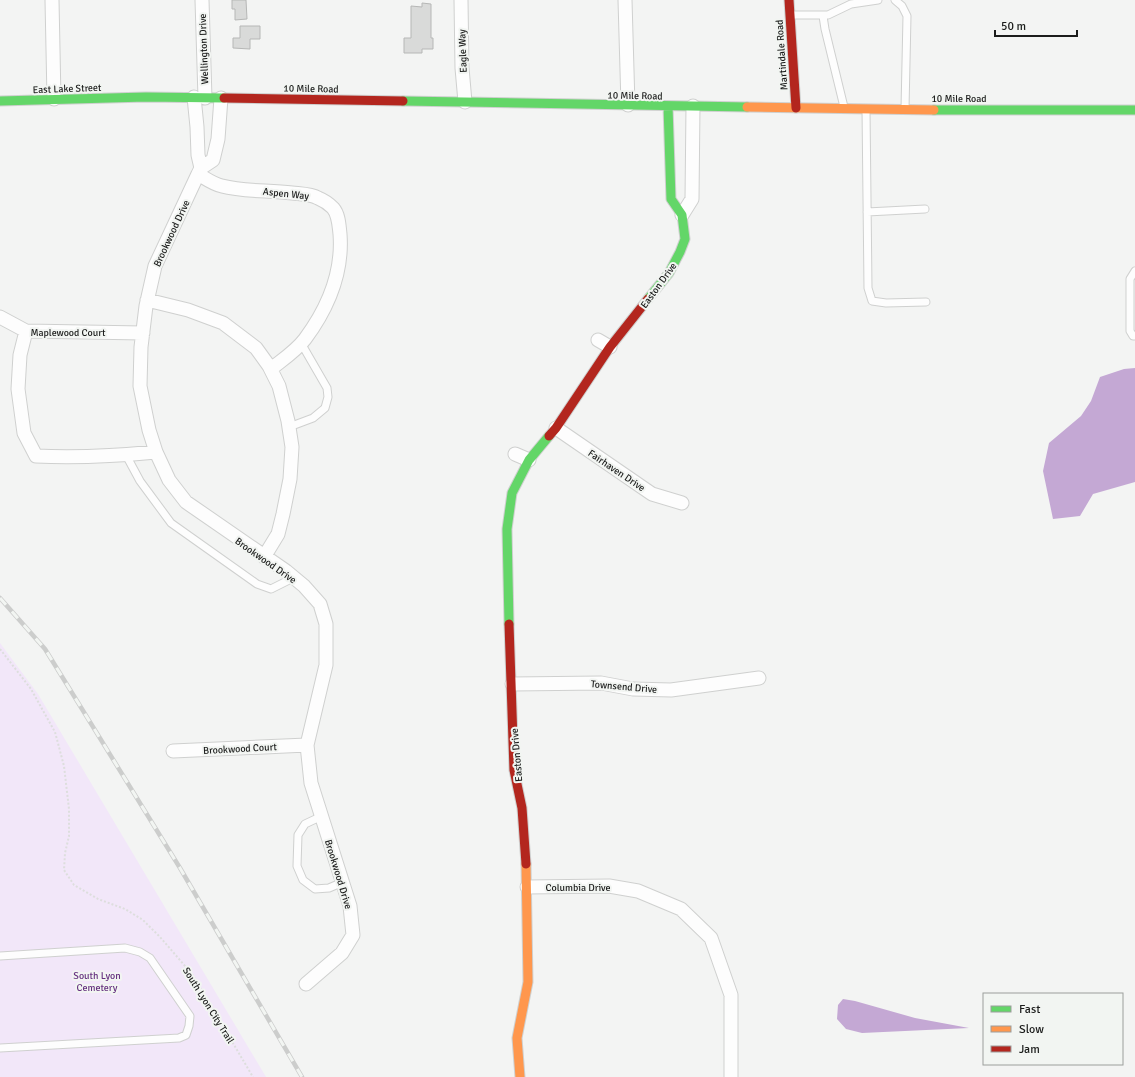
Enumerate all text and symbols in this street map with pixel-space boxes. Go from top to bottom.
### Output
scale bar [995,12,1077,38]
street label: Wellington Drive [197,13,211,85]
street label: Martindale Road [774,19,790,91]
text: 50 m [1001,19,1026,34]
street label: Eagle Way [456,29,470,73]
street label: East Lake Street [32,82,102,96]
street label: 10 Mile Road [283,83,339,95]
street label: 10 Mile Road [607,90,663,102]
street label: 10 Mile Road [931,93,987,105]
street label: Aspen Way [262,186,310,202]
street label: Brookwood Drive [151,198,193,269]
street label: Easton Drive [638,260,679,311]
street label: Maplewood Court [30,327,106,339]
street label: Fairhaven Drive [586,447,647,494]
street label: Brookwood Drive [232,535,298,586]
street label: Townsend Drive [590,678,658,696]
street label: Easton Drive [509,728,525,782]
street label: Brookwood Court [203,741,278,757]
street label: Brookwood Drive [322,838,354,911]
street label: Columbia Drive [545,882,611,894]
street label: South Lyon City Trail [180,965,236,1046]
park label: South Lyon Cemetery [73,970,121,994]
legend [983,993,1123,1065]
text: Fast [1019,1002,1040,1017]
text: Slow [1019,1022,1044,1037]
text: Jam [1019,1042,1040,1057]

